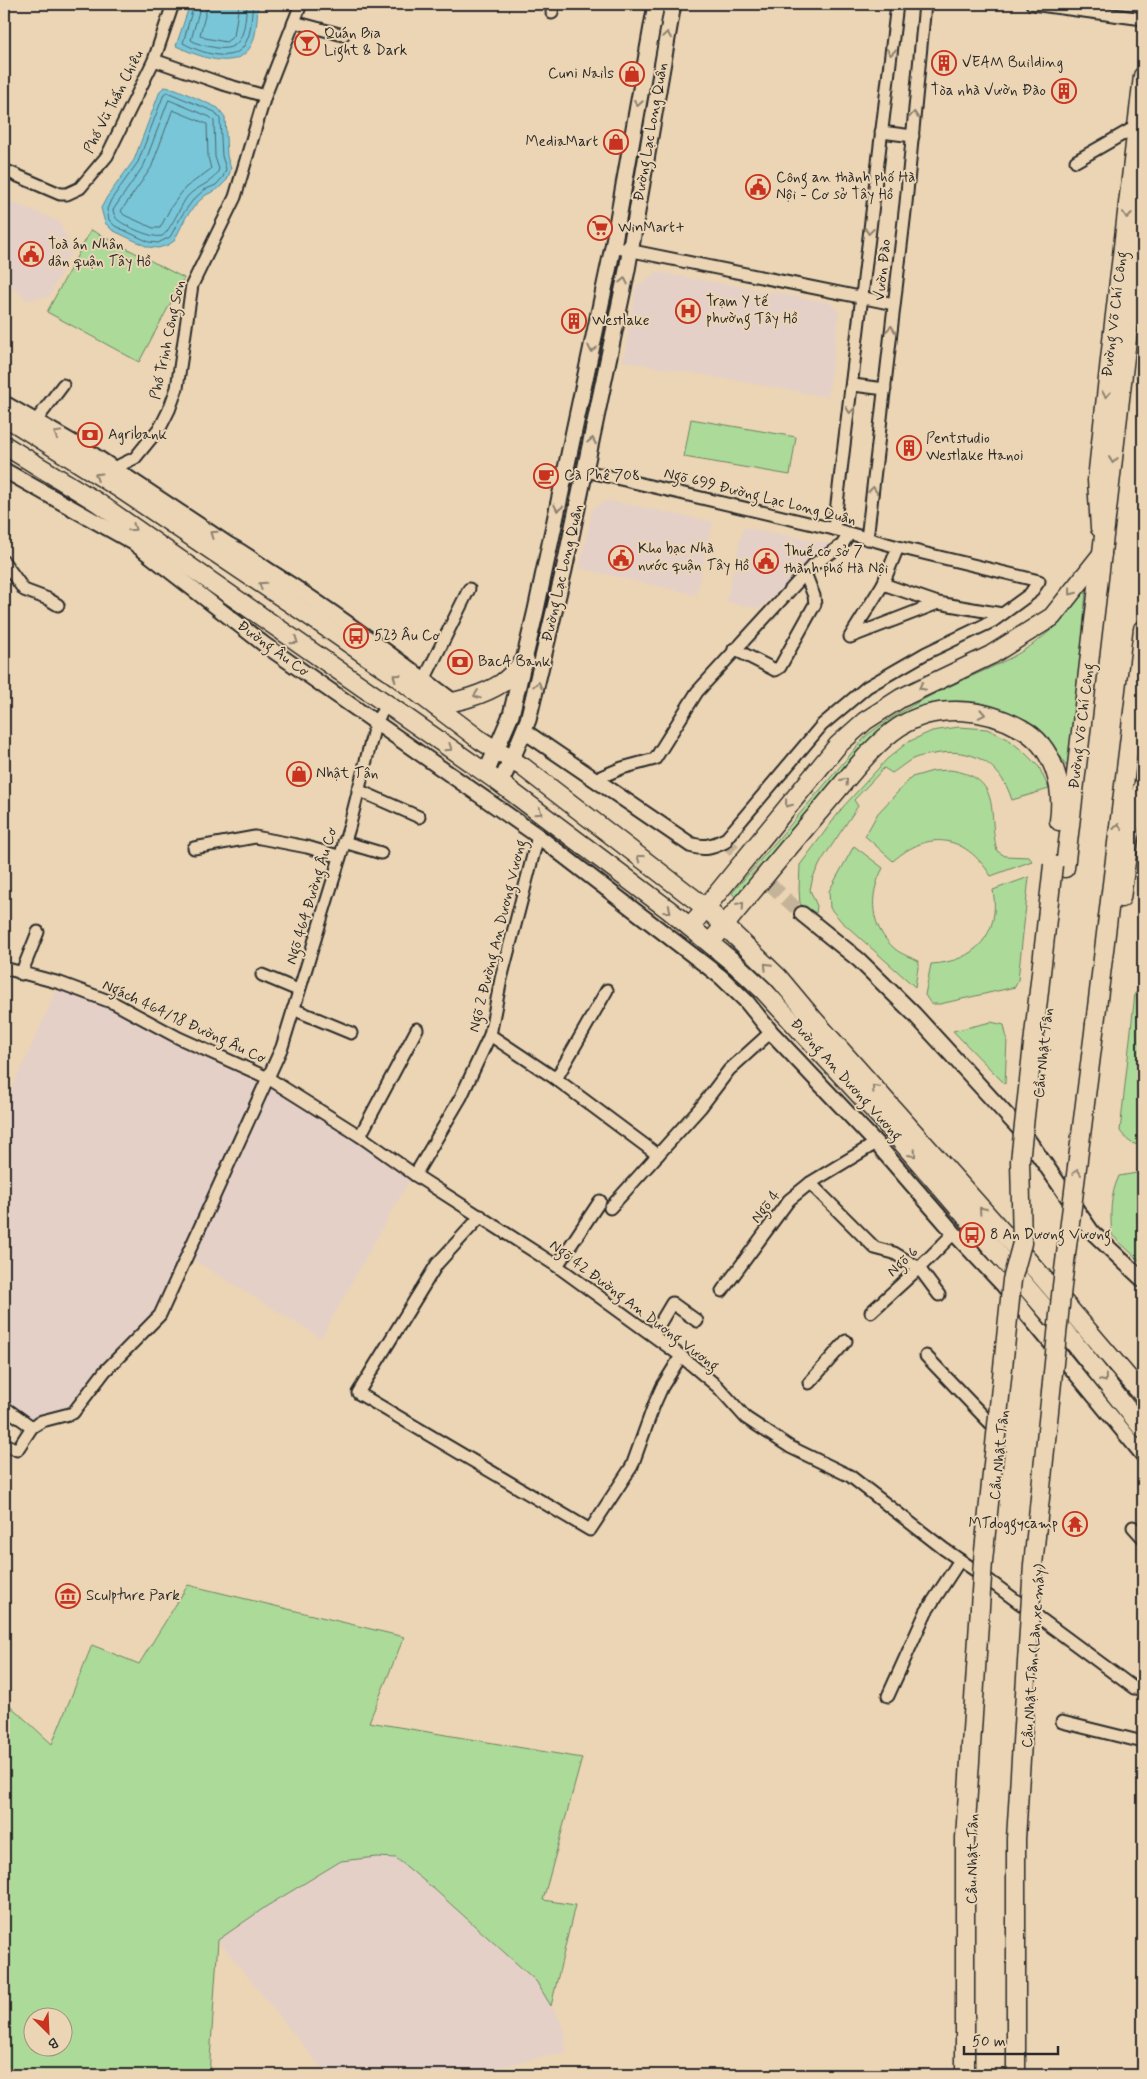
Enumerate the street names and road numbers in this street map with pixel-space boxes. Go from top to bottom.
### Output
street label: Phố Vũ Tuấn Chiêu [79,47,149,157]
street label: Đường Lạc Long Quân [629,61,674,203]
street label: Vườn Đào [870,238,896,302]
street label: Đường Võ Chí Công [1097,250,1134,378]
street label: Phố Trịnh Công Sơn [146,278,191,402]
street label: Ngõ 699 Đường Lạc Long Quân [662,463,858,532]
street label: Đường Lạc Long Quân [537,502,590,644]
street label: Đường Âu Cơ [232,616,313,683]
street label: Đường Võ Chí Công [1064,662,1101,790]
street label: Ngõ 464 Đường Âu Cơ [282,825,343,967]
street label: Ngõ 2 Đường An Dương Vương [464,838,533,1035]
street label: Ngách 464/18 Đường Âu Cơ [98,975,269,1070]
street label: Cầu Nhật Tân [1029,1007,1059,1099]
street label: Đường An Dương Vương [785,1014,906,1146]
street label: Ngõ 4 [747,1186,786,1228]
street label: Ngõ 42 Đường An Dương Vương [545,1236,723,1377]
street label: Ngõ 6 [883,1242,924,1282]
street label: Cầu Nhật Tân [985,1409,1015,1501]
street label: Cầu Nhật Tân (Làn xe máy) [1018,1563,1050,1749]
street label: Cầu Nhật Tân [962,1814,984,1904]

